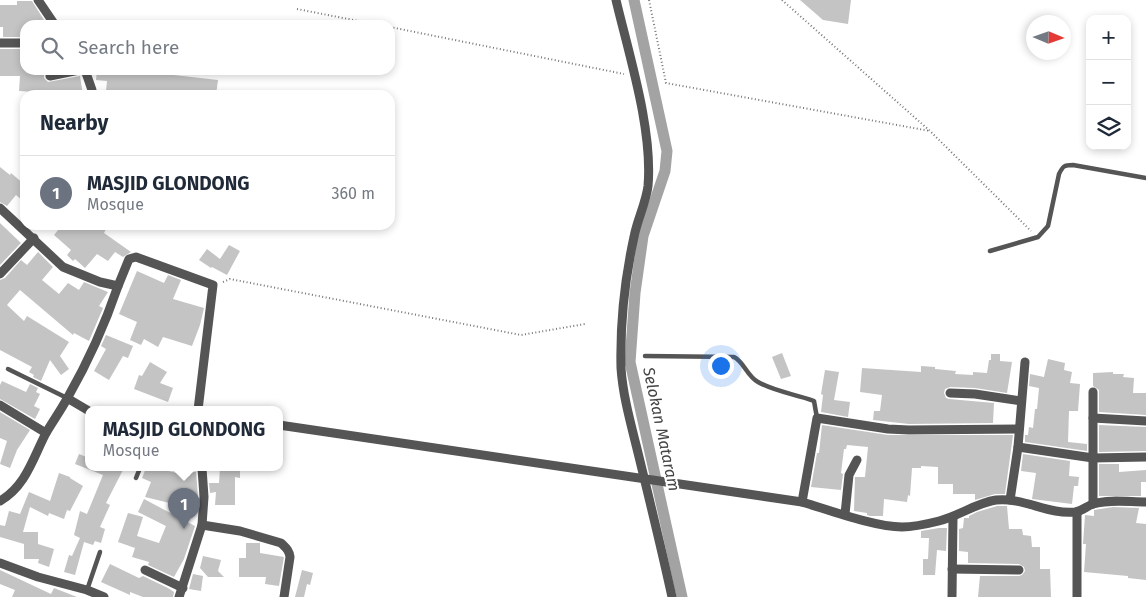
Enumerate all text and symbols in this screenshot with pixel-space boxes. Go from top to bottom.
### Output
north arrow [1026,15,1071,60]
map controls [1086,15,1131,150]
button: + [1086,15,1131,60]
search box [20,20,395,75]
icon: search [38,34,66,62]
text: Search here [78,36,179,59]
button: − [1086,60,1131,105]
button: layers [1086,105,1131,150]
text: Nearby [40,110,108,136]
text: MASJID GLONDONG [87,172,250,195]
text: 1 [52,184,60,203]
text: 360 m [332,184,375,203]
text: Mosque [87,195,144,214]
your location [708,353,734,379]
water label: Selokan Mataram [639,364,684,493]
popup [85,406,283,471]
text: MASJID GLONDONG [103,418,265,441]
text: Mosque [103,441,160,460]
pin: 1 [168,488,200,529]

